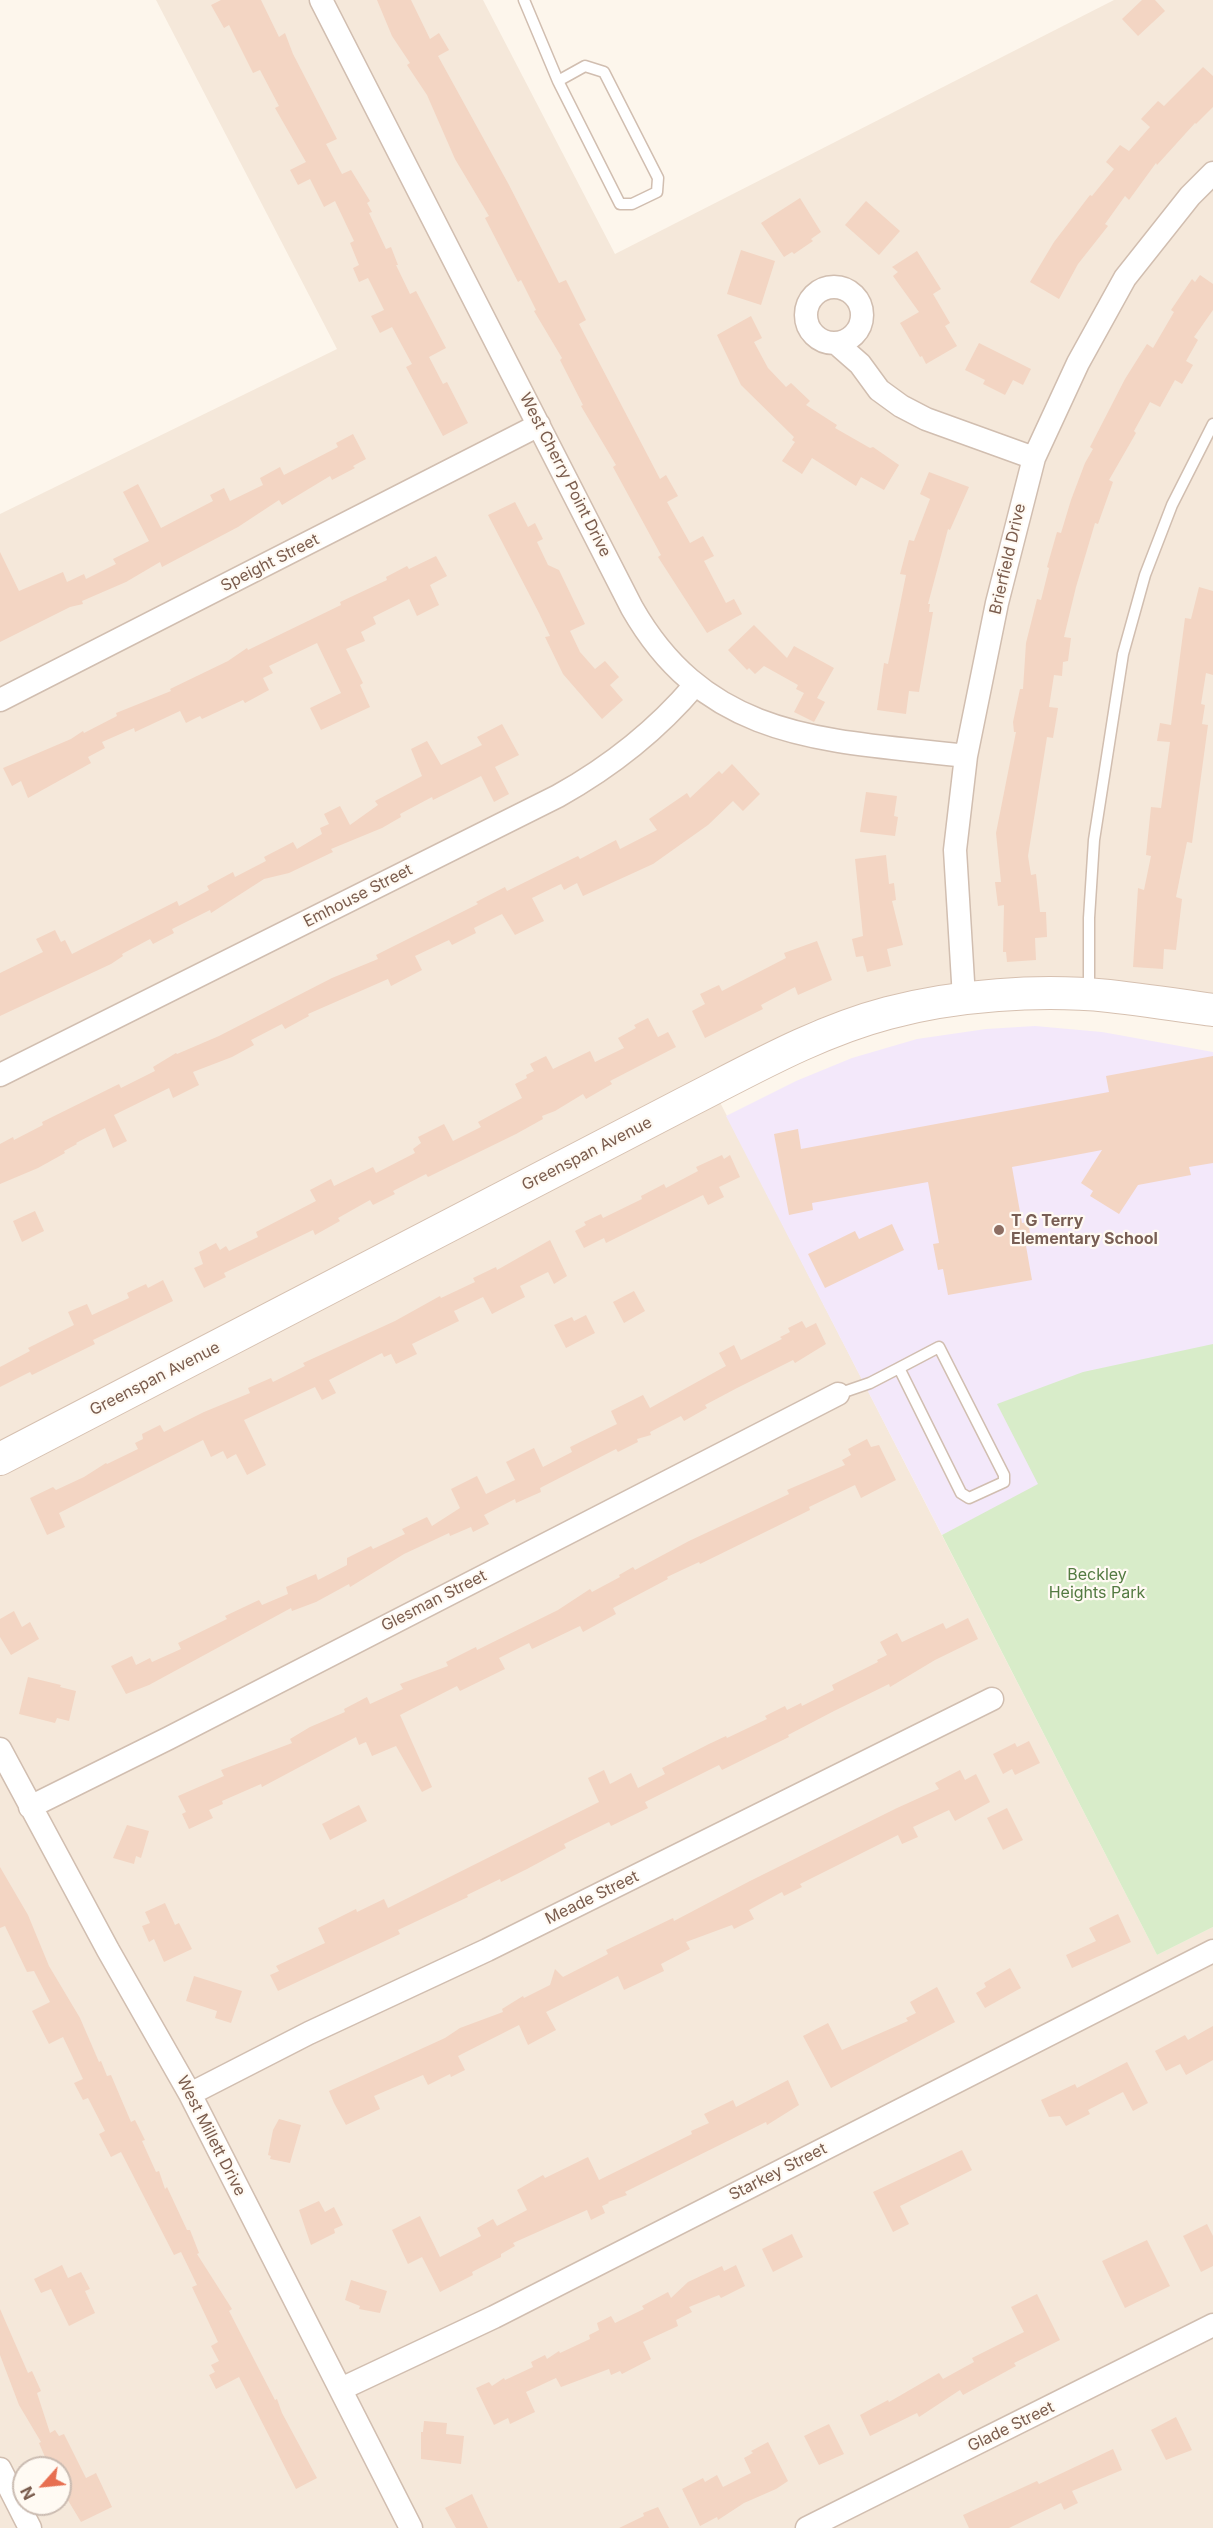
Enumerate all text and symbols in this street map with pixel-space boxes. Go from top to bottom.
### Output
street label: West Cherry Point Drive [515,390,615,560]
street label: Brierfield Drive [986,502,1030,616]
street label: Speight Street [218,530,322,596]
street label: Emhouse Street [300,860,416,932]
street label: Greenspan Avenue [519,1113,655,1195]
place label: T G Terry Elementary School [1011,1211,1158,1249]
marker: T G Terry Elementary School [992,1223,1006,1237]
street label: Greenspan Avenue [87,1338,223,1420]
park label: Beckley Heights Park [1049,1565,1145,1603]
street label: Glesman Street [378,1566,490,1636]
street label: Meade Street [542,1867,642,1929]
street label: West Millett Drive [172,2073,250,2199]
street label: Starkey Street [726,2139,830,2205]
street label: Glade Street [965,2398,1057,2456]
north arrow [12,2456,72,2516]
text: N [16,2483,39,2503]

